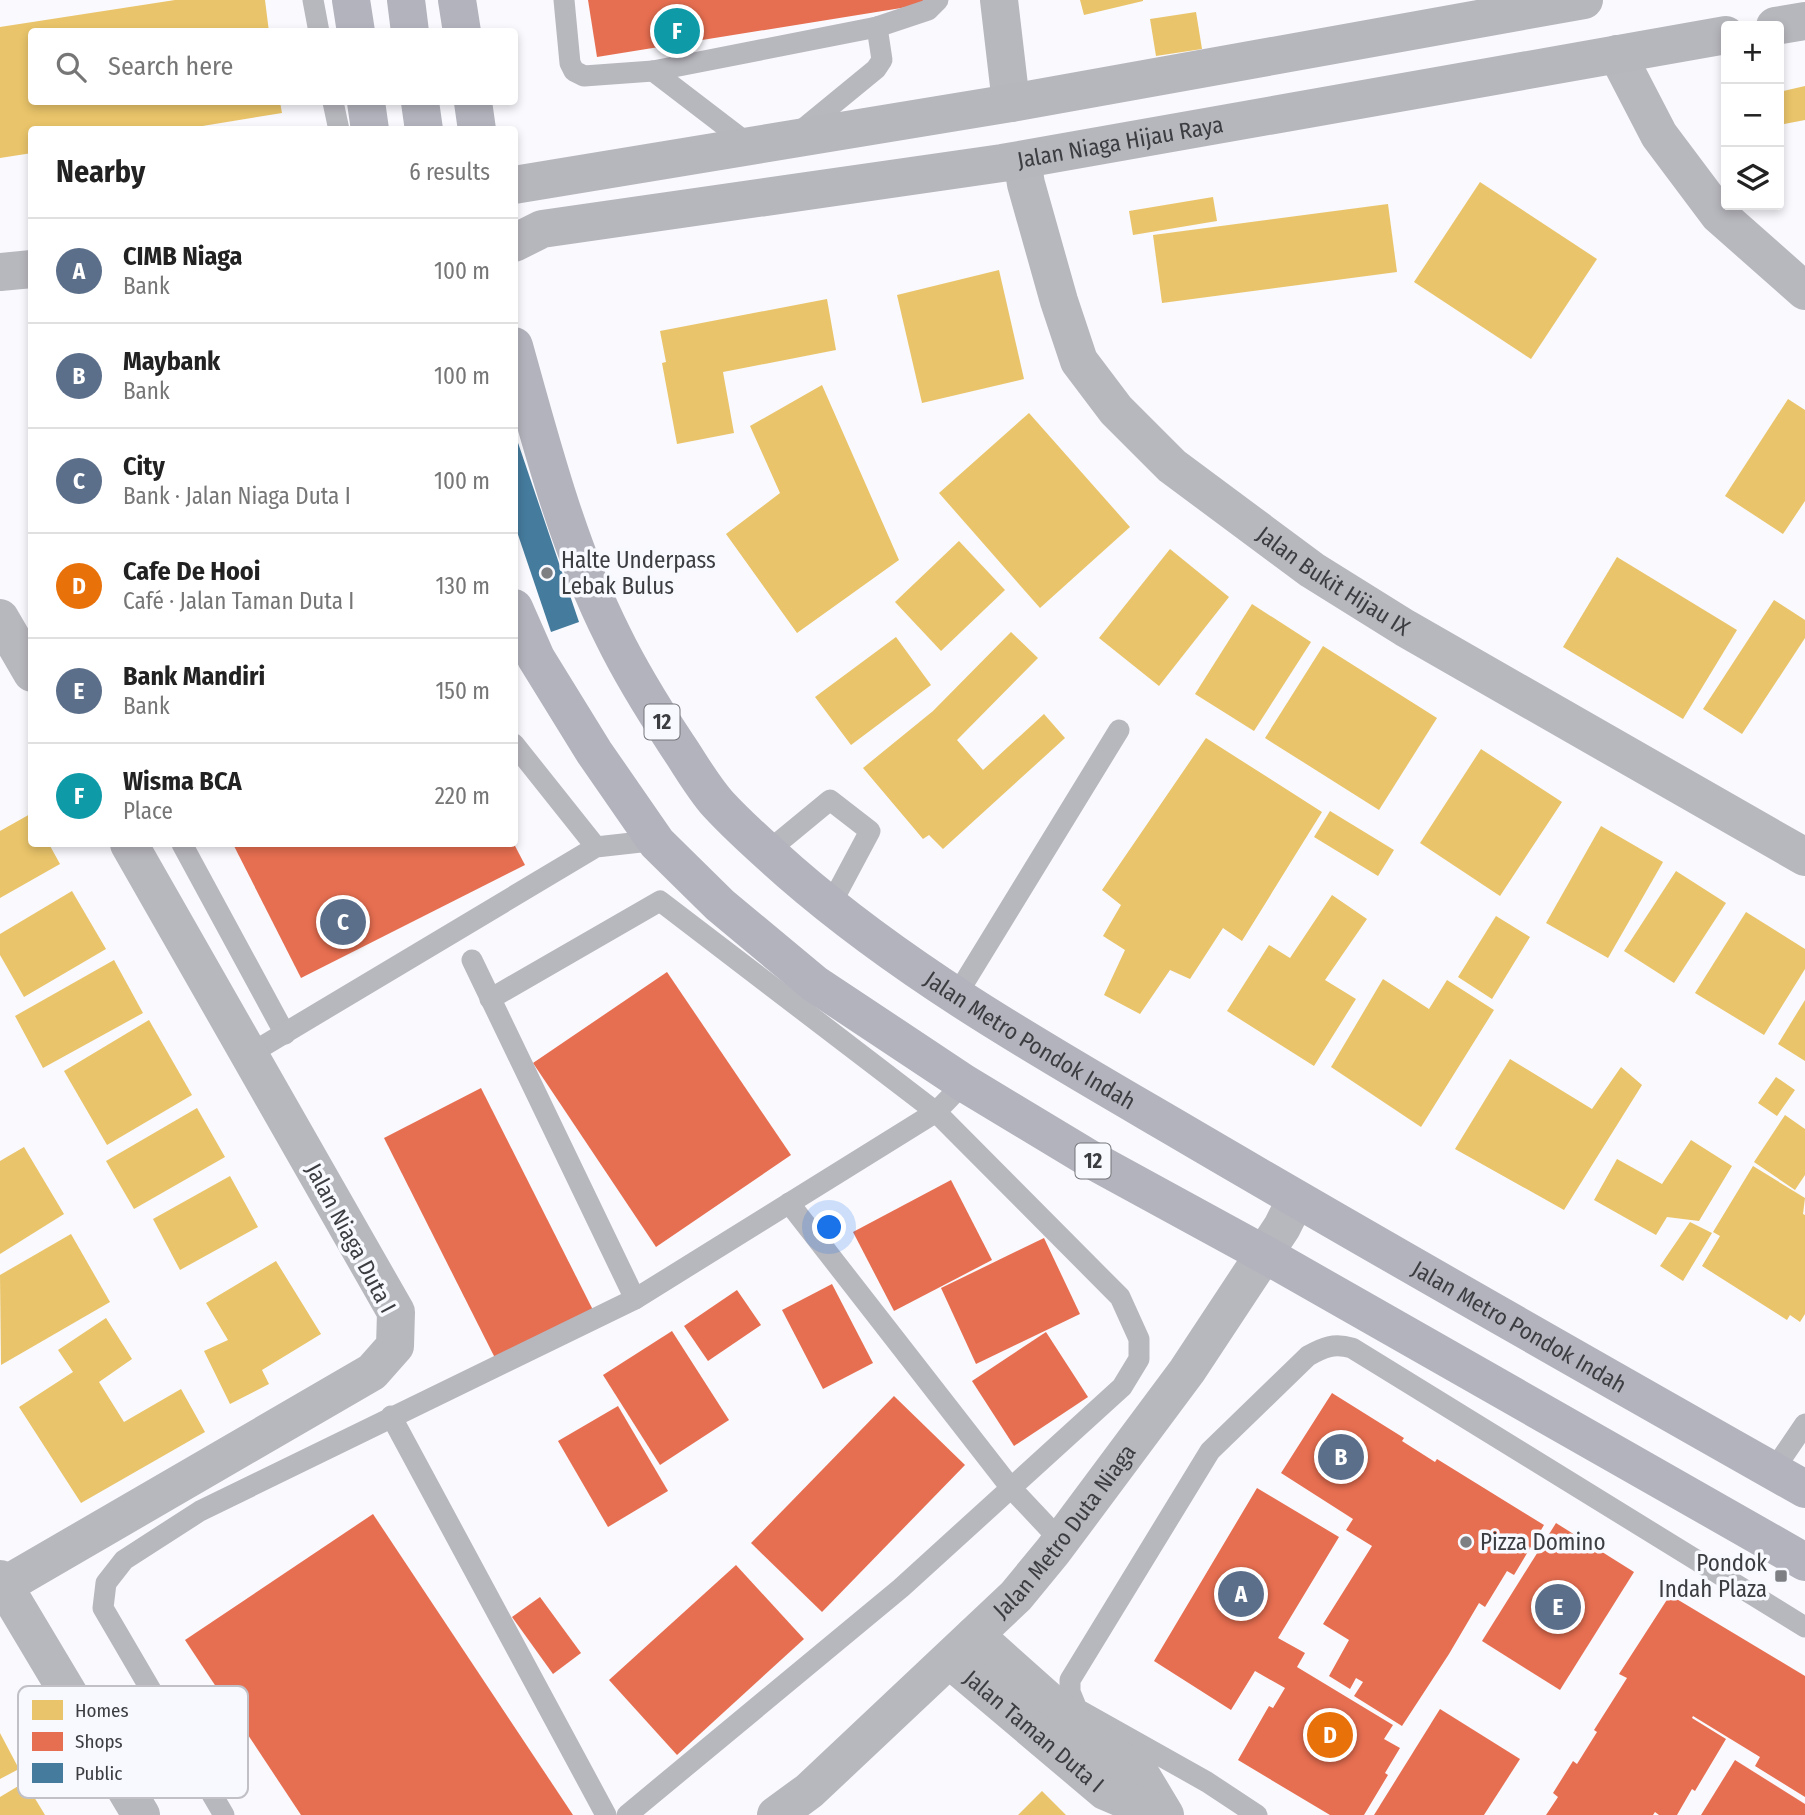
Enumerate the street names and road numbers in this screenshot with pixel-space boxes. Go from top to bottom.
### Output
street label: Jalan Niaga Hijau Raya [1015,110,1225,174]
street label: Jalan Bukit Hijau IX [1251,520,1416,642]
road number: 12 [644,704,680,740]
street label: Jalan Metro Pondok Indah [919,965,1140,1116]
road number: 12 [1076,1144,1110,1178]
street label: Jalan Niaga Duta I [300,1158,402,1318]
street label: Jalan Metro Pondok Indah [1407,1254,1631,1399]
street label: Jalan Metro Duta Niaga [987,1439,1142,1624]
street label: Jalan Taman Duta I [958,1664,1110,1798]

